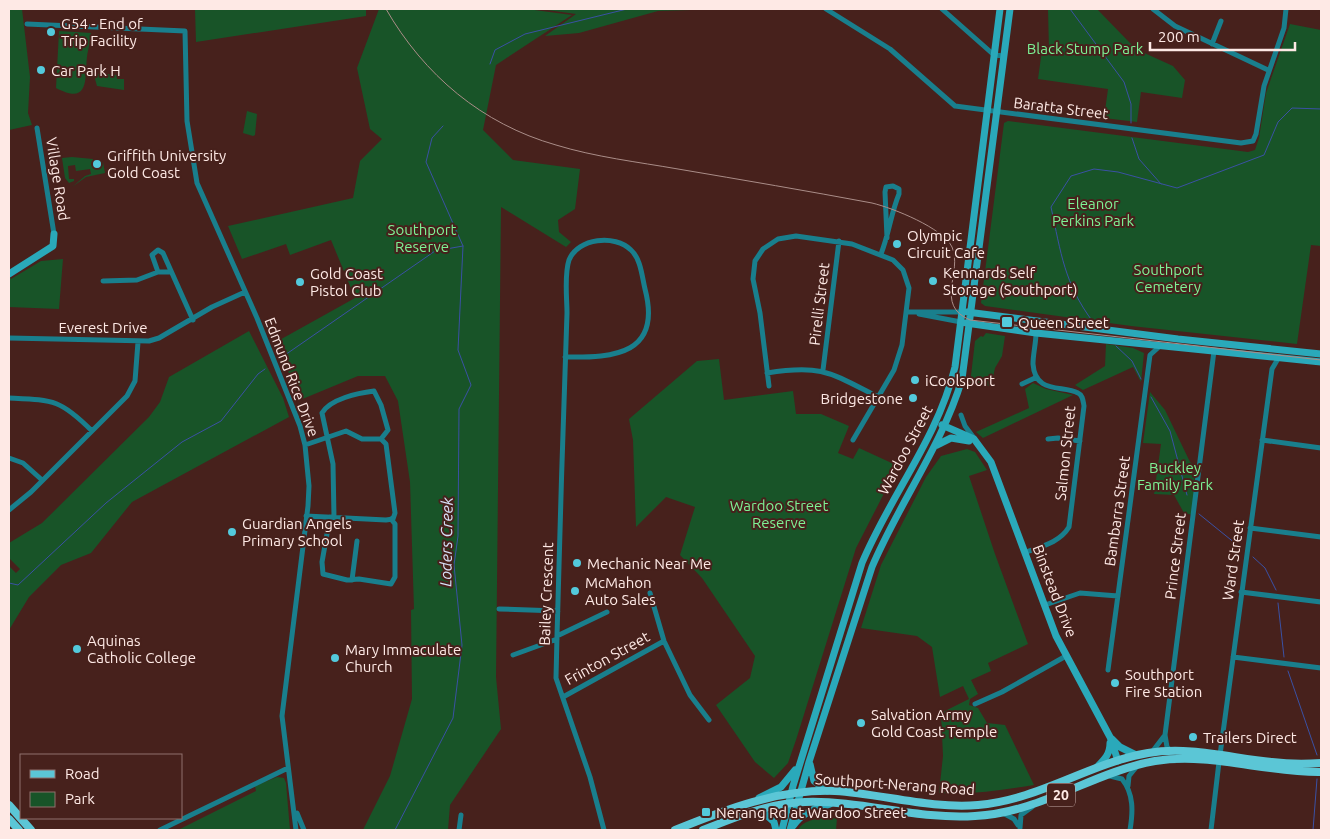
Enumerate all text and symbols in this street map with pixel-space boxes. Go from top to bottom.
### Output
place label: G54 - End of Trip Facility [61,15,143,49]
scale bar [1150,20,1295,52]
marker: G54 - End of Trip Facility [45,26,57,38]
text: 200 m [1158,28,1200,45]
park label: Black Stump Park [1027,40,1144,57]
place label: Car Park H [51,62,121,79]
marker: Car Park H [35,64,47,76]
street label: Baratta Street [1013,94,1109,122]
street label: Village Road [43,136,73,222]
place label: Griffith University Gold Coast [107,147,226,181]
marker: Griffith University Gold Coast [91,158,103,170]
park label: Eleanor Perkins Park [1052,195,1135,229]
park label: Southport Reserve [388,221,456,255]
place label: Olympic Circuit Cafe [907,227,985,261]
marker: Olympic Circuit Cafe [891,238,903,250]
street label: Pirelli Street [805,261,833,346]
park label: Southport Cemetery [1134,261,1202,295]
place label: Kennards Self Storage (Southport) [943,264,1077,298]
place label: Gold Coast Pistol Club [310,265,383,299]
marker: Kennards Self Storage (Southport) [927,275,939,287]
marker: Gold Coast Pistol Club [294,276,306,288]
place label: Queen Street [1018,314,1109,331]
street label: Edmund Rice Drive [261,315,323,439]
marker: Queen Street [1000,315,1014,329]
street label: Everest Drive [58,319,148,336]
place label: iCoolsport [925,372,995,389]
marker: iCoolsport [909,374,921,386]
place label: Bridgestone [820,390,903,407]
marker: Bridgestone [907,392,919,404]
street label: Wardoo Street [874,402,936,498]
street label: Salmon Street [1052,405,1078,501]
street label: Bambarra Street [1101,455,1133,567]
park label: Buckley Family Park [1137,459,1213,493]
water label: Loders Creek [436,496,456,587]
park label: Wardoo Street Reserve [730,497,828,531]
street label: Prince Street [1161,511,1189,600]
place label: Guardian Angels Primary School [242,515,352,549]
street label: Ward Street [1219,519,1247,601]
marker: Guardian Angels Primary School [226,526,238,538]
street label: Bailey Crescent [536,542,556,646]
street label: Binstead Drive [1030,542,1080,640]
place label: Mechanic Near Me [587,555,711,572]
marker: Mechanic Near Me [571,557,583,569]
place label: McMahon Auto Sales [585,574,656,608]
marker: McMahon Auto Sales [569,585,581,597]
street label: Frinton Street [562,628,652,688]
place label: Aquinas Catholic College [87,632,196,666]
place label: Mary Immaculate Church [345,641,461,675]
marker: Aquinas Catholic College [71,643,83,655]
marker: Mary Immaculate Church [329,652,341,664]
place label: Southport Fire Station [1125,666,1202,700]
marker: Southport Fire Station [1109,677,1121,689]
place label: Salvation Army Gold Coast Temple [871,706,997,740]
marker: Salvation Army Gold Coast Temple [855,717,867,729]
place label: Trailers Direct [1203,729,1297,746]
marker: Trailers Direct [1187,731,1199,743]
legend [20,754,182,819]
text: Road [65,765,100,782]
street label: Southport-Nerang Road [814,770,976,798]
road number: 20 [1047,784,1075,806]
text: Park [65,790,95,807]
place label: Nerang Rd at Wardoo Street [716,804,906,821]
marker: Nerang Rd at Wardoo Street [700,806,712,818]

